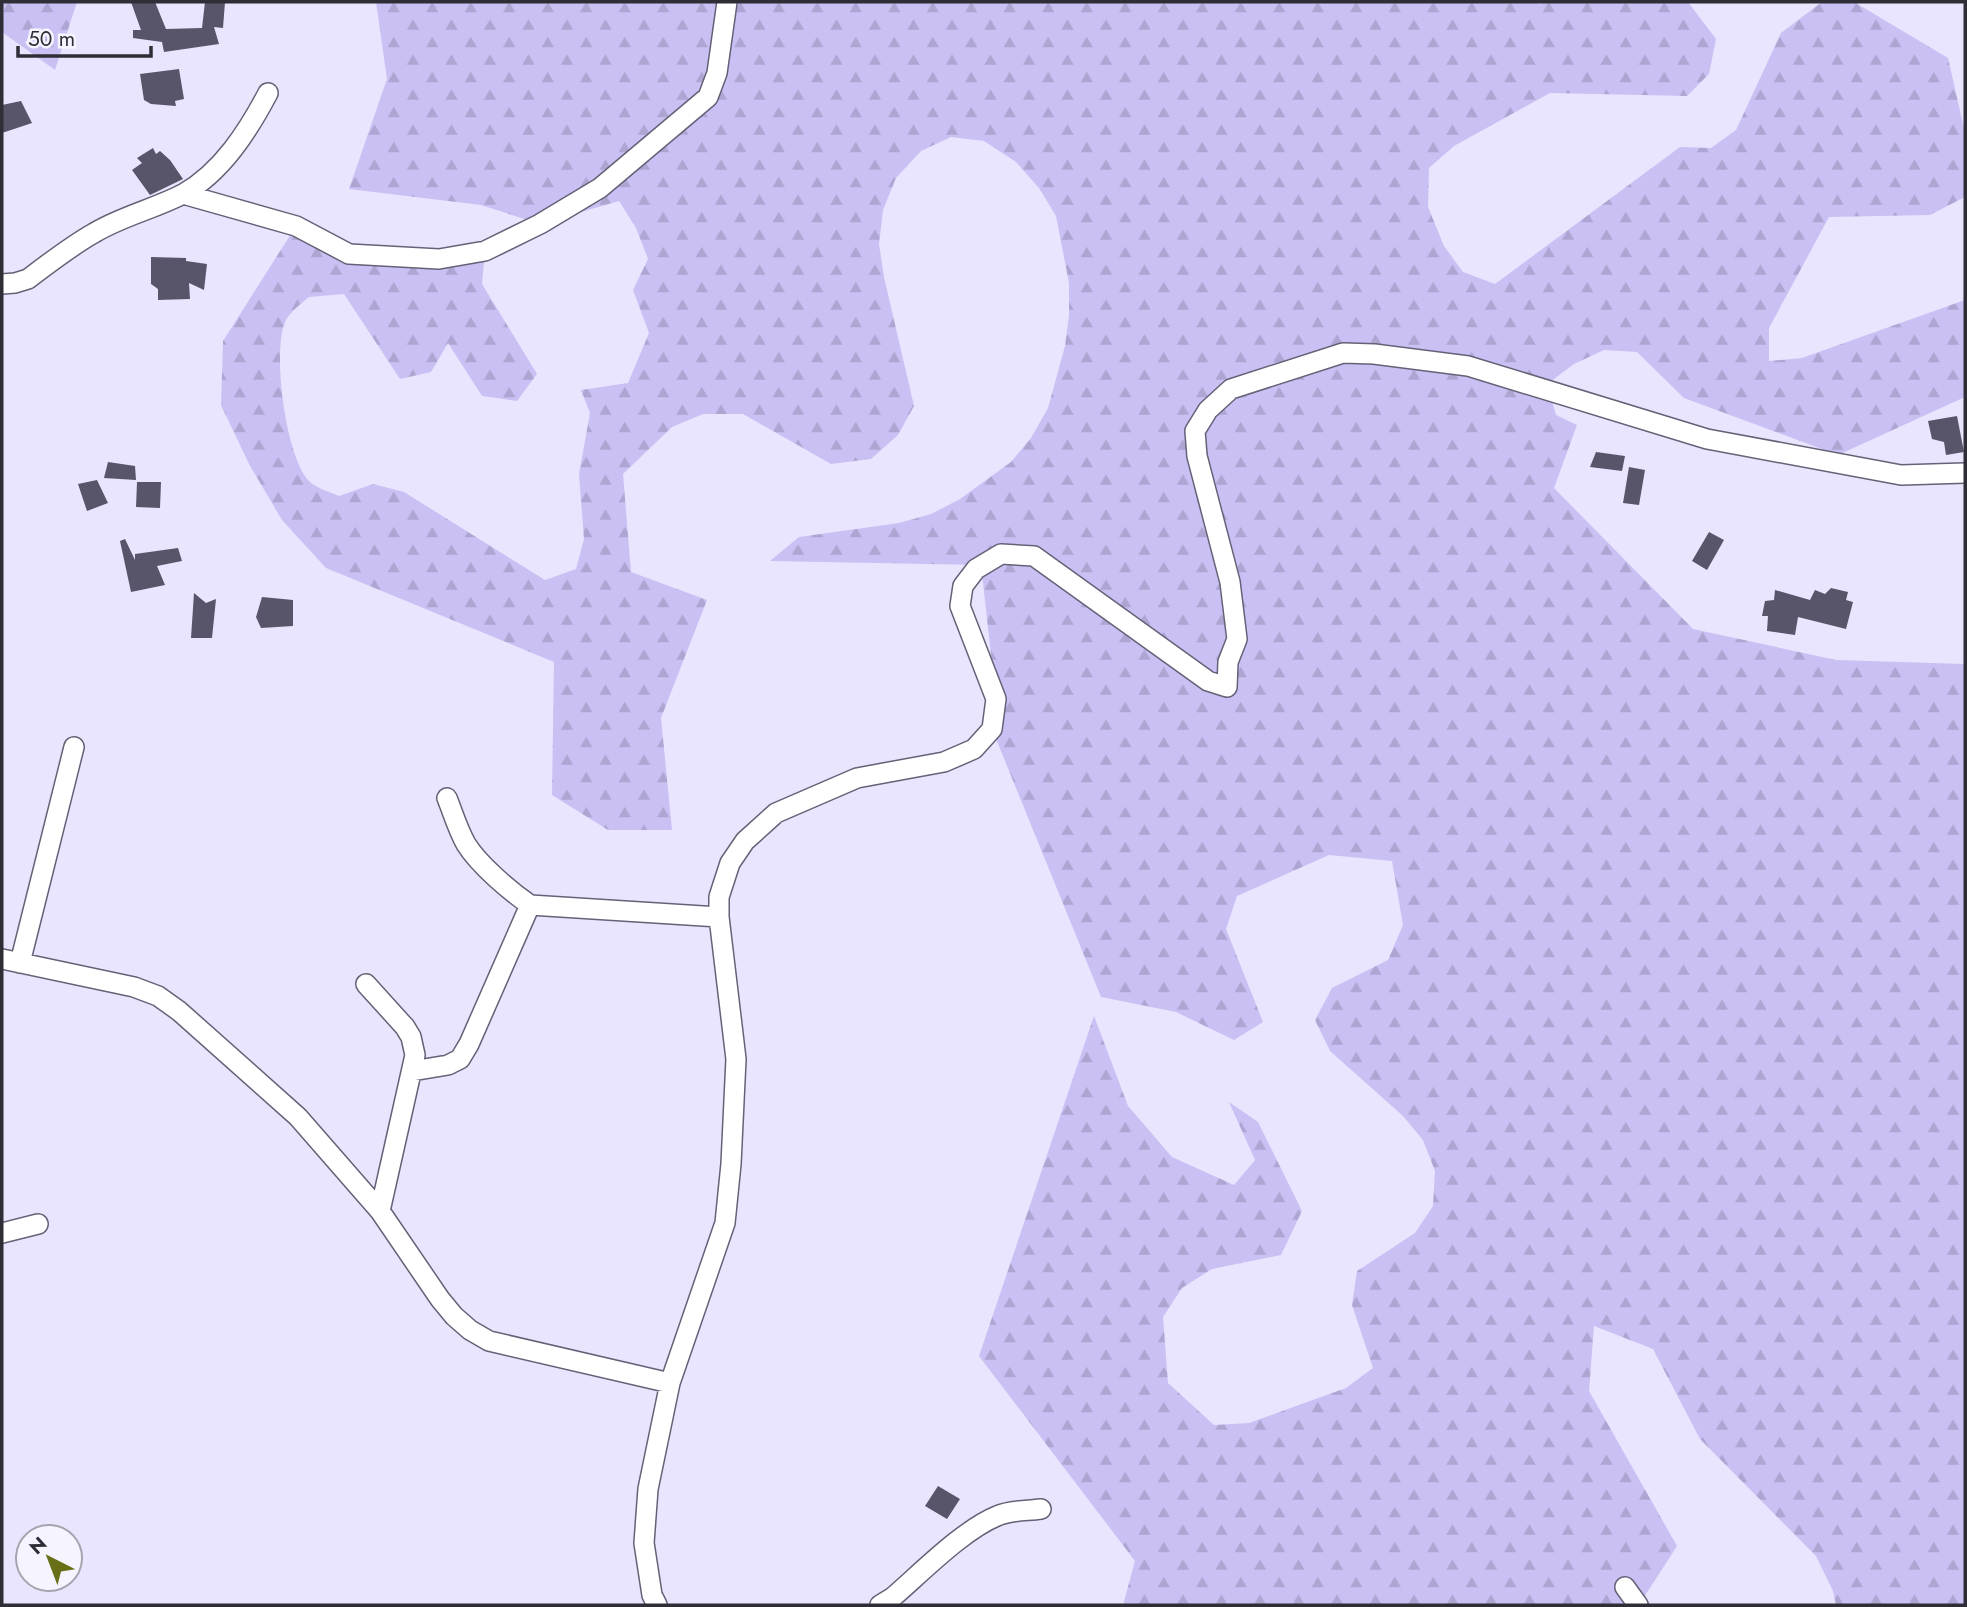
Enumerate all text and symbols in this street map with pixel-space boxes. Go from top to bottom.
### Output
scale bar [18,14,150,58]
text: 50 m [28,24,75,54]
north arrow [14,1523,84,1593]
text: N [23,1531,53,1561]

